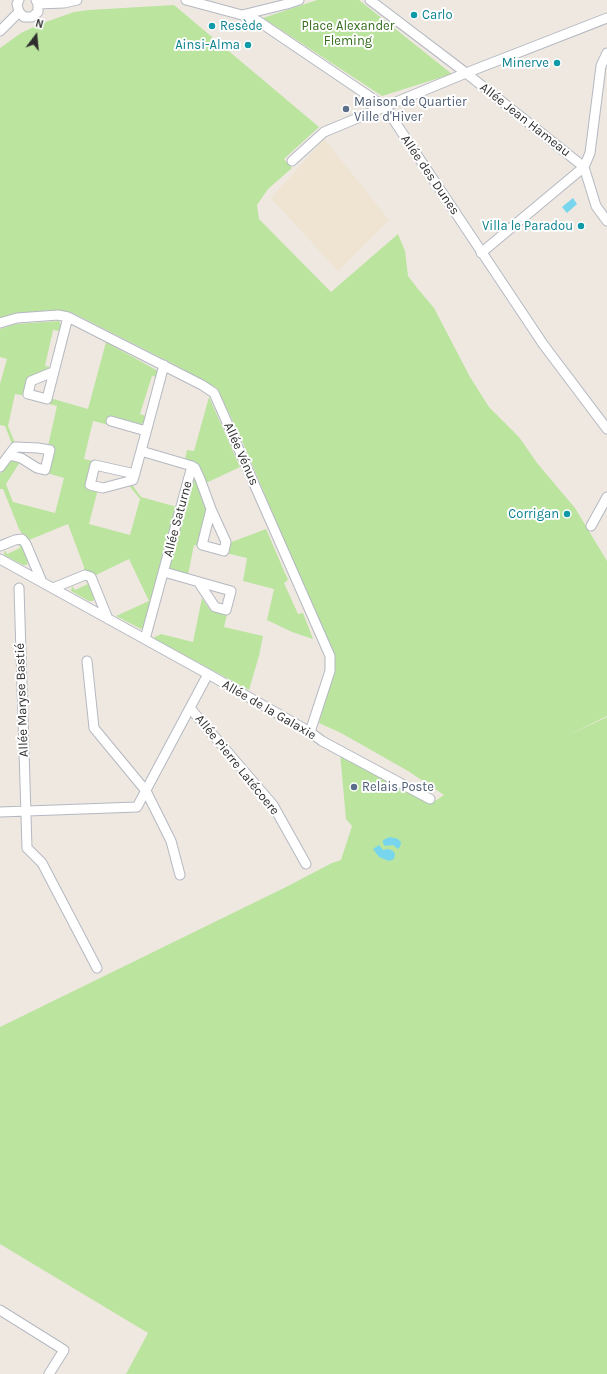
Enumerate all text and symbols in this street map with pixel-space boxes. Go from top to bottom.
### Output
place label: Carlo [422,7,453,23]
marker: Carlo [409,10,419,20]
north arrow [16,16,56,56]
text: N [34,17,45,31]
place label: Resède [220,18,263,34]
park label: Place Alexander Fleming [302,18,394,49]
marker: Resède [207,21,217,31]
place label: Ainsi-Alma [175,37,240,53]
marker: Ainsi-Alma [243,40,253,50]
place label: Minerve [502,55,549,71]
marker: Minerve [552,58,562,68]
street label: Allée Jean Hameau [476,80,574,160]
place label: Maison de Quartier Ville d'Hiver [354,94,467,125]
marker: Maison de Quartier Ville d'Hiver [341,104,351,114]
street label: Allée des Dunes [397,132,463,218]
place label: Villa le Paradou [482,218,573,234]
marker: Villa le Paradou [576,221,586,231]
street label: Allée Vénus [220,420,262,488]
street label: Allée Saturne [160,479,196,559]
place label: Corrigan [508,506,559,522]
marker: Corrigan [562,509,572,519]
street label: Allée Maryse Bastié [12,643,32,757]
street label: Allée de la Galaxie [219,677,319,743]
street label: Allée Pierre Latécoere [192,712,282,818]
place label: Relais Poste [362,779,434,795]
marker: Relais Poste [349,782,359,792]

